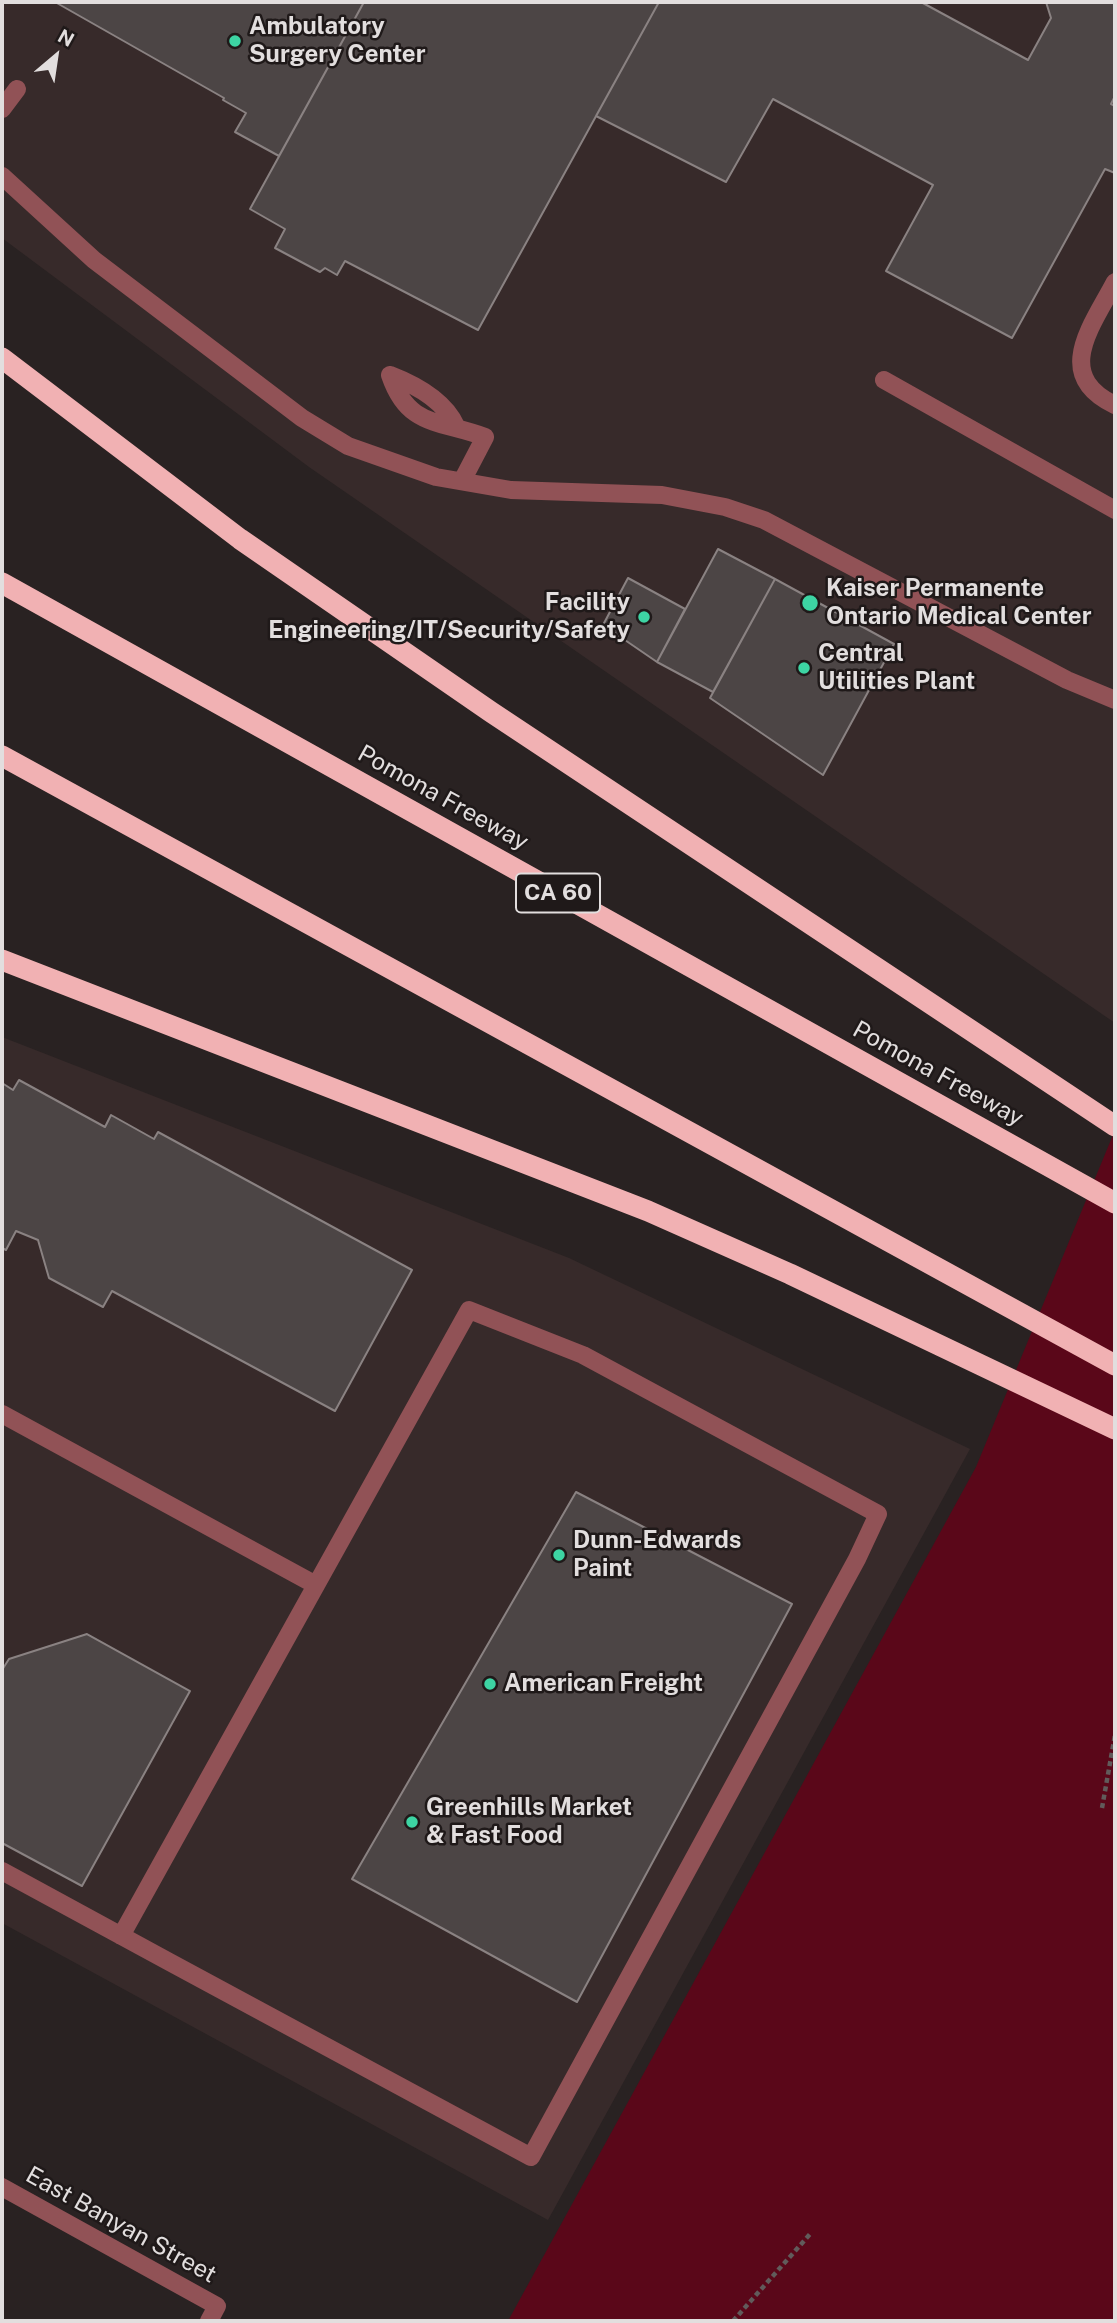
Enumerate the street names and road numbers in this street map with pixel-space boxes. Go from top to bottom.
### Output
street label: Pomona Freeway [353,739,533,857]
road number: CA 60 [516,874,600,912]
street label: Pomona Freeway [848,1015,1028,1133]
street label: East Banyan Street [21,2161,221,2289]

